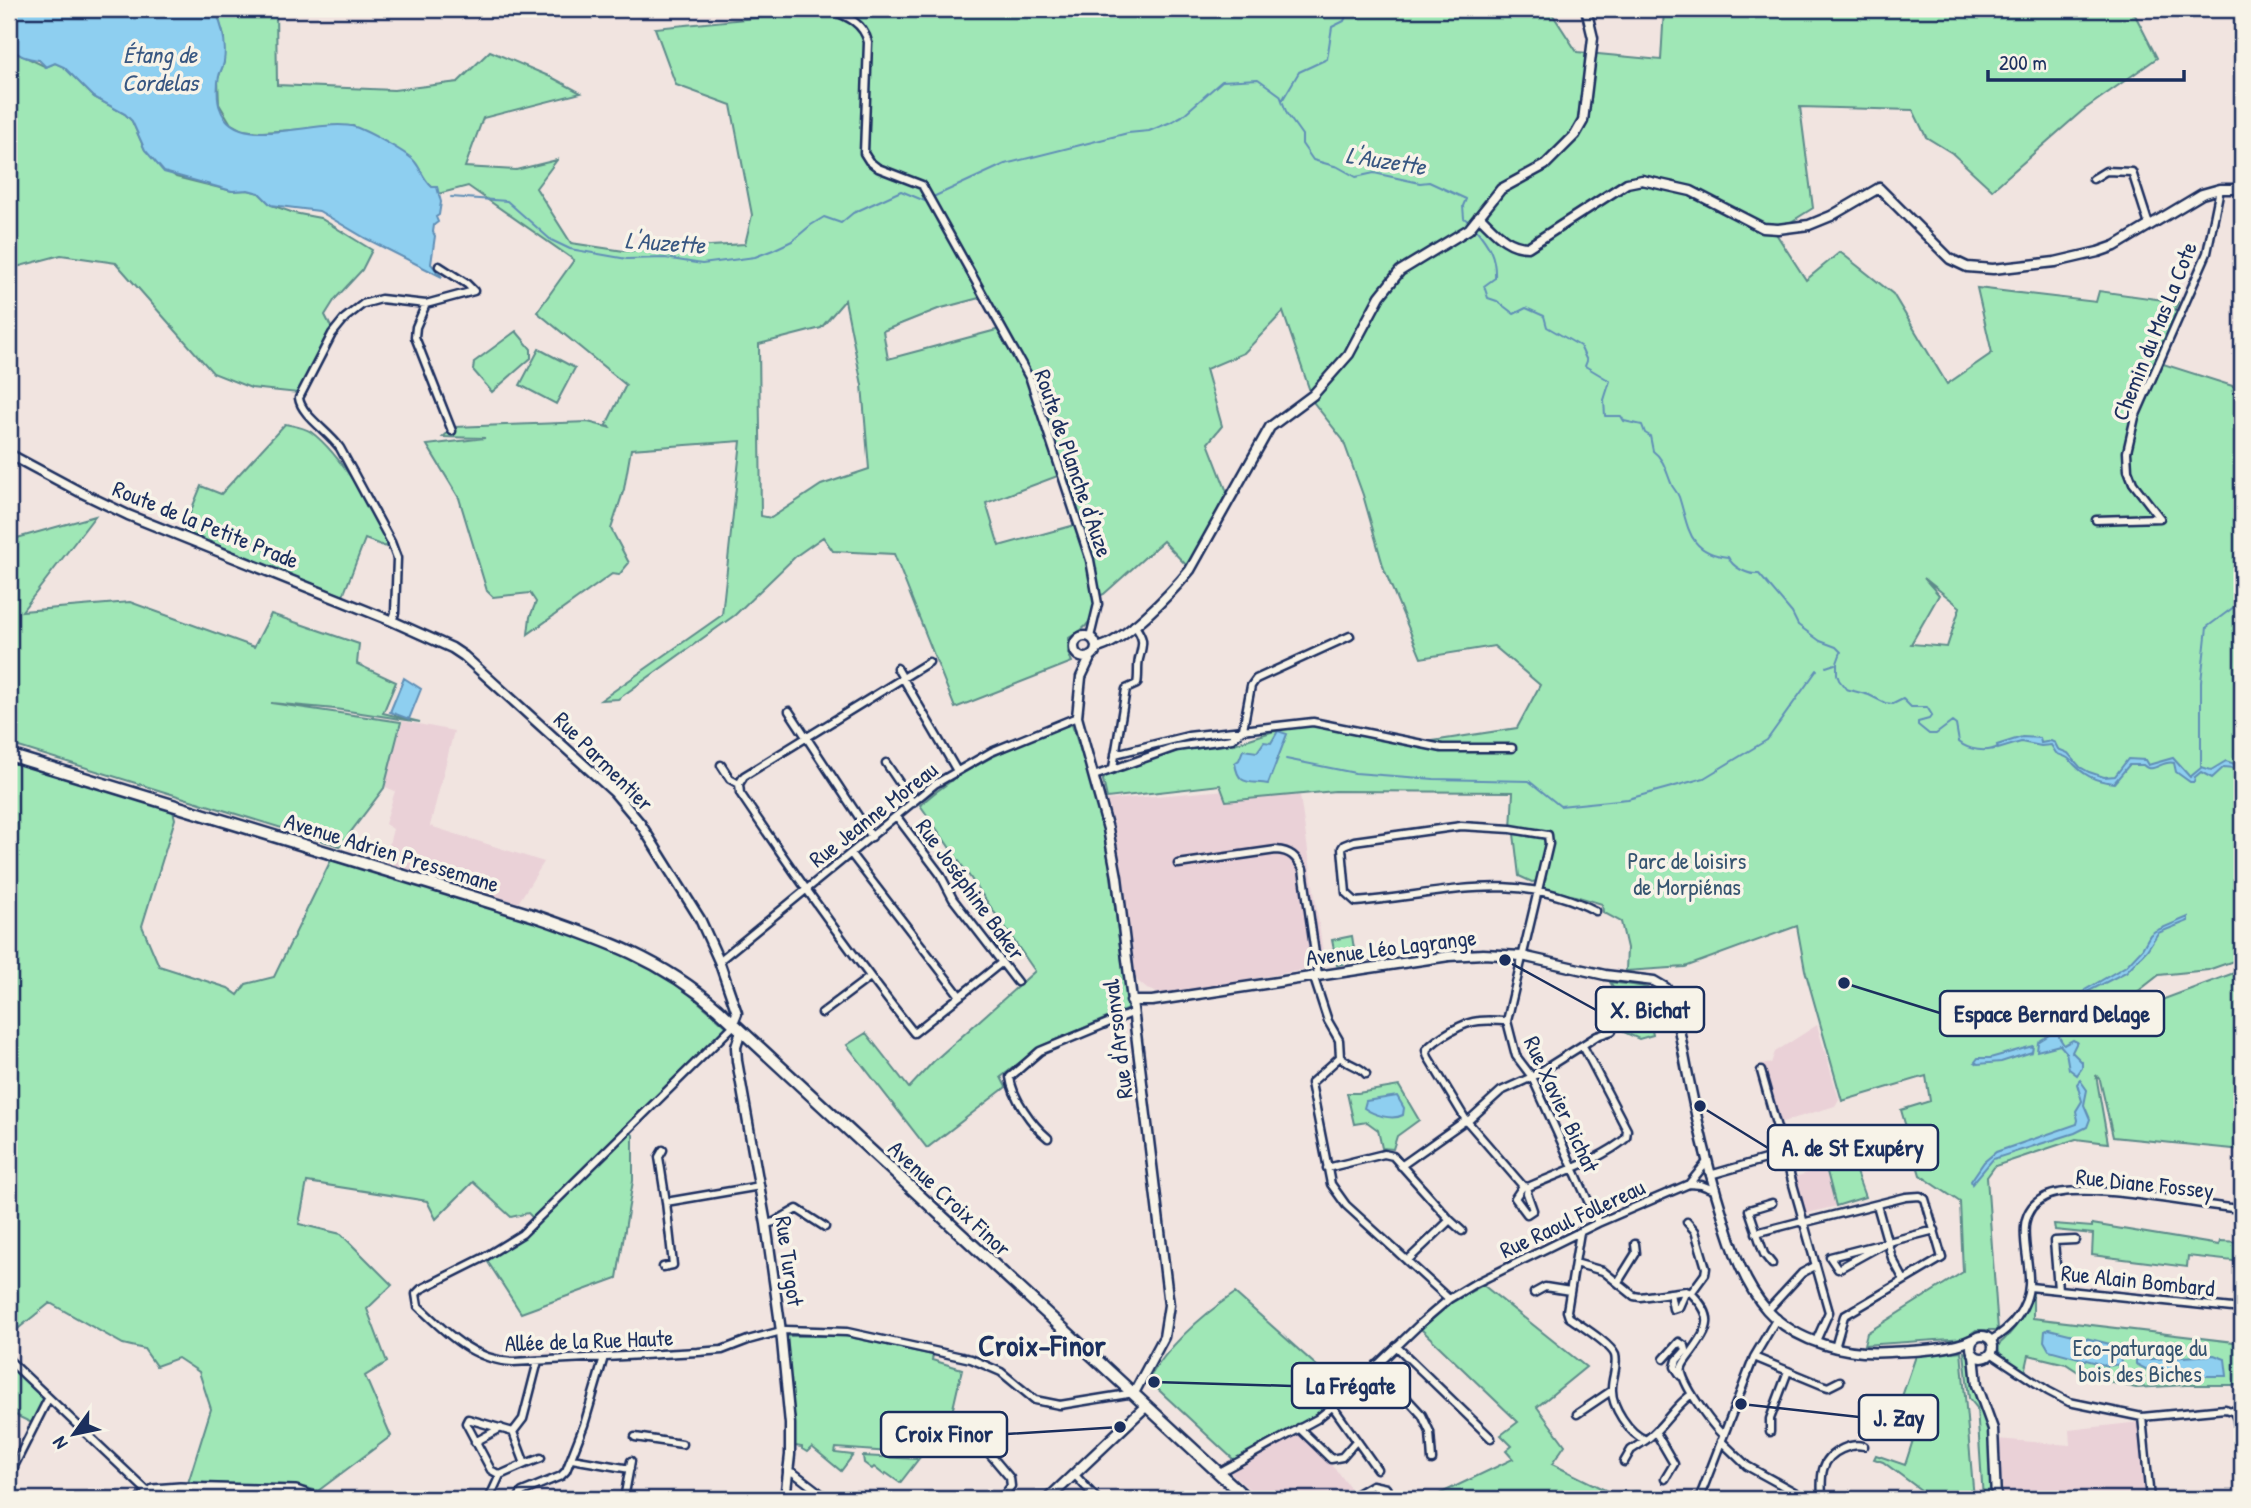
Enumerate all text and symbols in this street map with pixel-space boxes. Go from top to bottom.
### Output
water label: Étang de Cordelas [122,38,201,98]
scale bar [1988,38,2184,82]
text: 200 m [1999,48,2047,77]
water label: L'Auzette [1344,138,1429,182]
water label: L'Auzette [624,223,707,261]
street label: Chemin du Mas La Cote [2104,237,2204,425]
street label: Route de Planche d'Auze [1027,365,1121,561]
street label: Route de la Petite Prade [108,473,304,575]
street label: Rue Parmentier [547,704,661,818]
street label: Rue Jeanne Moreau [802,754,944,874]
street label: Avenue Adrien Pressemane [281,805,503,899]
street label: Rue Joséphine Baker [909,812,1033,966]
park label: Parc de loisirs de Morpiénas [1628,845,1747,902]
street label: Avenue Léo Lagrange [1304,921,1478,973]
street label: Rue d'Arsonval [1094,977,1140,1100]
callout: X. Bichat [1596,987,1704,1032]
callout: Espace Bernard Delage [1940,991,2164,1036]
text: X. Bichat [1610,993,1691,1025]
text: Espace Bernard Delage [1954,997,2151,1030]
street label: Rue Xavier Bichat [1517,1031,1608,1178]
callout: A. de St Exupéry [1768,1125,1938,1170]
text: A. de St Exupéry [1782,1131,1924,1164]
street label: Avenue Croix Finor [882,1133,1018,1263]
street label: Rue Diane Fossey [2075,1160,2216,1206]
street label: Rue Raoul Follereau [1494,1171,1650,1265]
street label: Rue Turgot [768,1214,812,1309]
street label: Rue Alain Bombard [2060,1257,2216,1303]
street label: Allée de la Rue Haute [504,1322,674,1358]
district label: Croix-Finor [978,1325,1106,1365]
park label: Eco-paturage du bois des Biches [2073,1332,2207,1389]
callout: La Frégate [1292,1363,1410,1408]
text: La Frégate [1306,1369,1396,1402]
callout: J. Zay [1859,1395,1938,1440]
north arrow [38,1400,108,1470]
text: J. Zay [1873,1401,1925,1434]
callout: Croix Finor [881,1412,1007,1457]
text: Croix Finor [895,1417,994,1449]
text: N [46,1432,73,1455]

